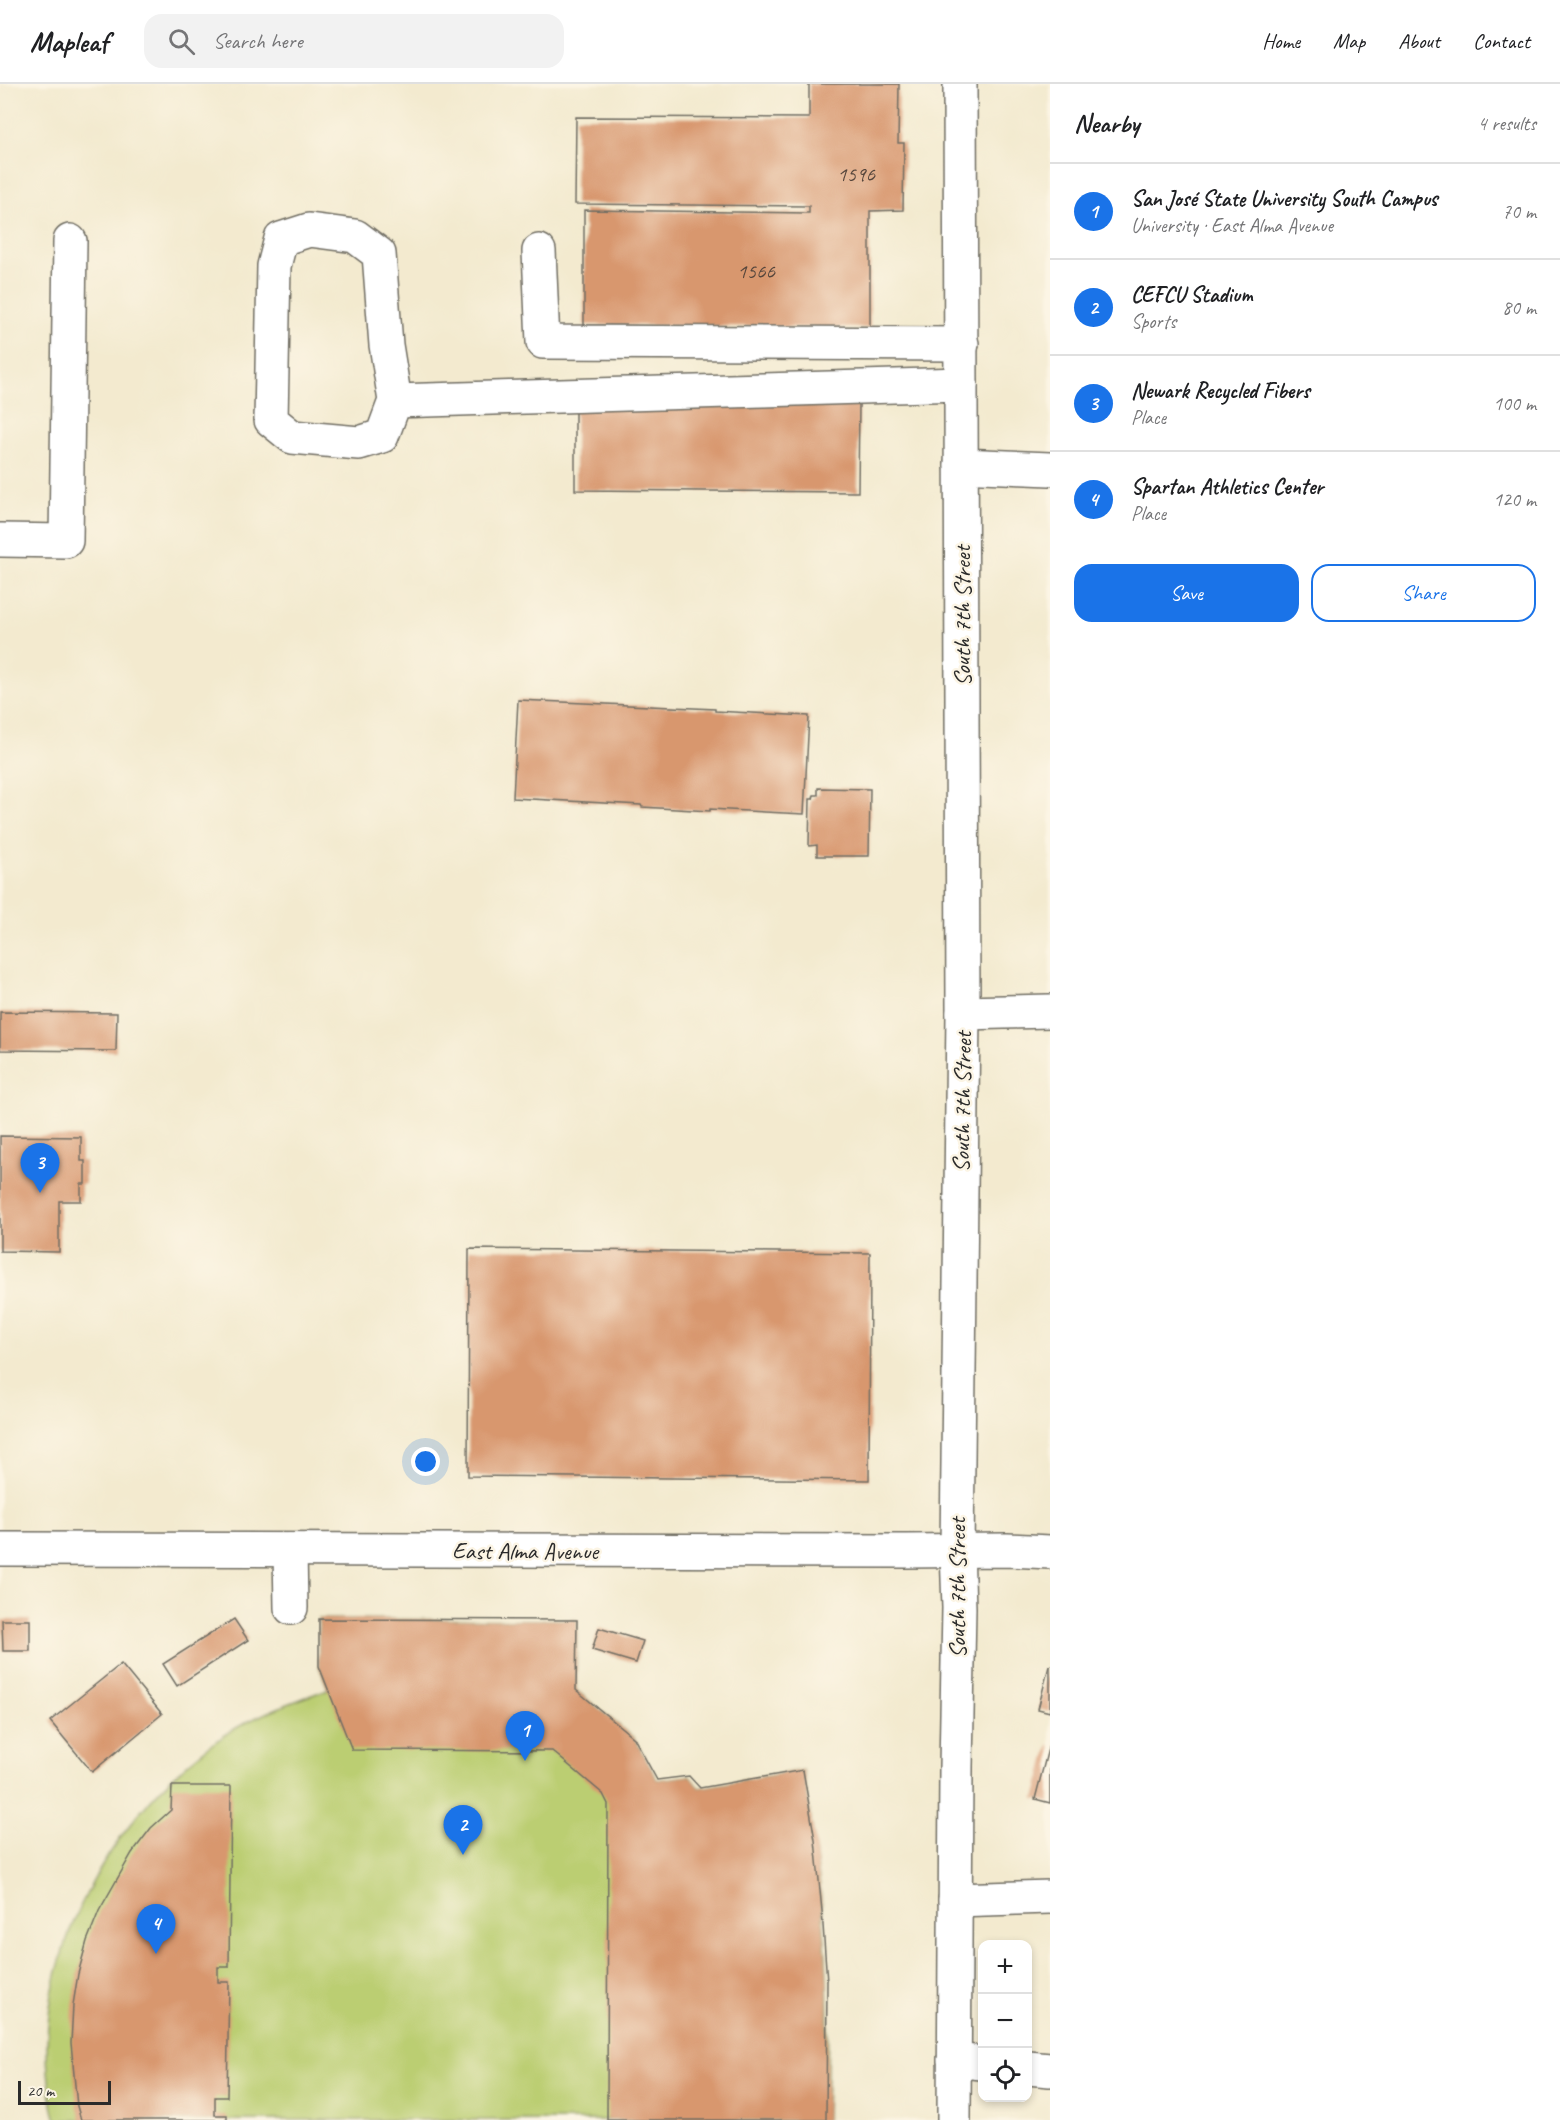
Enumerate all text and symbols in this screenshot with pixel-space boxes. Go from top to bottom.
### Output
search box [144,14,564,68]
text: Mapleaf [30,24,108,59]
icon: search [165,25,198,58]
text: Search here [213,27,303,55]
text: Home [1262,28,1300,54]
text: Map [1333,28,1365,54]
text: About [1398,28,1440,54]
text: Contact [1473,28,1530,54]
text: Nearby [1074,107,1139,140]
text: 4 results [1477,111,1536,136]
house number: 1596 [837,161,875,187]
text: San José State University South Campus [1131,185,1437,213]
text: 1 [1089,199,1098,224]
text: 70 m [1502,199,1536,224]
text: University · East Alma Avenue [1131,213,1333,238]
house number: 1566 [737,258,775,284]
text: CEFCU Stadium [1131,281,1252,309]
text: 2 [1089,295,1098,320]
text: 80 m [1502,295,1536,320]
text: Sports [1131,309,1176,334]
text: Newark Recycled Fibers [1131,377,1310,405]
text: 3 [1089,391,1098,416]
text: 100 m [1493,391,1536,416]
text: Place [1131,405,1166,430]
text: Spartan Athletics Center [1131,473,1323,501]
text: 4 [1089,487,1098,512]
text: 120 m [1493,487,1536,512]
text: Place [1131,501,1166,526]
street label: South 7th Street [947,544,977,686]
button: Save [1074,564,1299,622]
button: Share [1311,564,1536,622]
street label: South 7th Street [946,1029,978,1173]
pin: 3 [20,1144,60,1193]
your location [411,1447,440,1476]
street label: South 7th Street [942,1516,972,1658]
street label: East Alma Avenue [452,1536,600,1566]
pin: 1 [506,1712,544,1761]
pin: 2 [444,1806,482,1855]
pin: 4 [136,1904,176,1954]
map controls [978,1940,1032,2102]
button: + [978,1940,1032,1994]
button: − [978,1994,1032,2048]
button: locate [978,2048,1032,2102]
scale bar [18,2078,111,2106]
text: 20 m [27,2081,54,2101]

